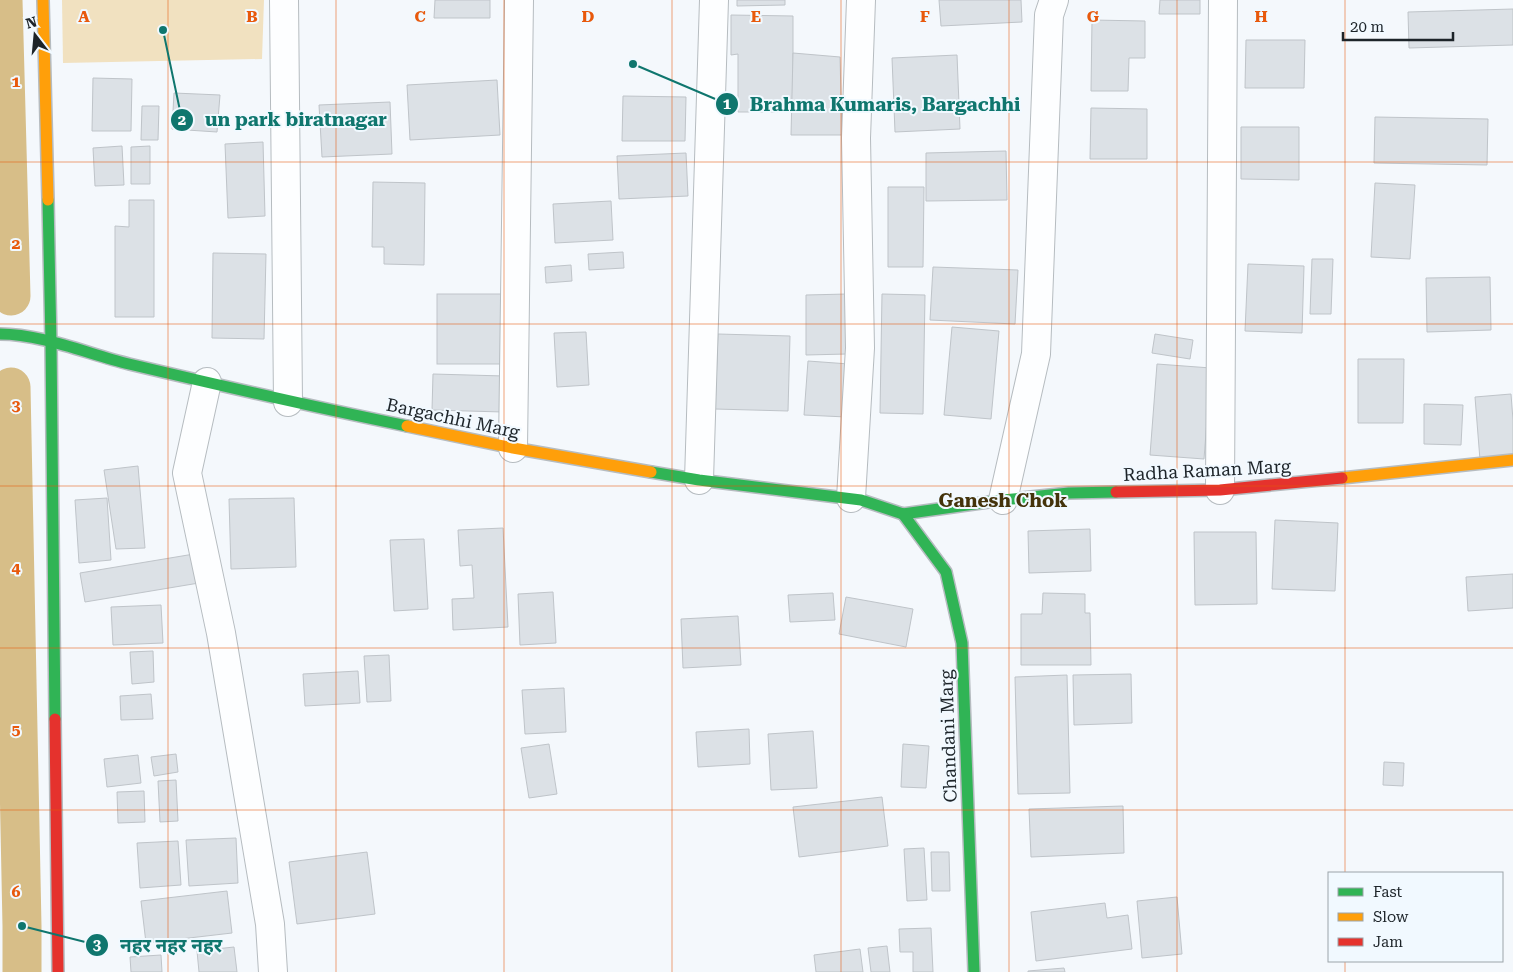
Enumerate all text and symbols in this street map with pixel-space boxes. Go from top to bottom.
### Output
text: A [78,7,90,26]
text: B [246,7,258,26]
text: C [414,7,426,26]
text: D [582,7,595,26]
text: E [751,7,761,26]
text: F [920,7,930,26]
text: G [1087,7,1100,26]
text: H [1254,7,1268,26]
north arrow [10,10,60,60]
scale bar [1343,10,1453,42]
text: N [24,13,39,32]
text: 20 m [1350,18,1385,36]
text: 1 [12,72,21,91]
callout: Brahma Kumaris, Bargachhi [714,87,1030,121]
text: Brahma Kumaris, Bargachhi [750,93,1020,116]
text: 1 [723,95,732,113]
callout: un park biratnagar [170,103,396,137]
text: un park biratnagar [205,108,387,131]
text: 2 [178,111,186,129]
text: 2 [12,234,21,253]
street label: Bargachhi Marg [384,394,522,443]
text: 3 [12,396,21,415]
street label: Radha Raman Marg [1123,455,1292,485]
district label: Ganesh Chok [939,489,1067,512]
text: 4 [12,558,21,577]
street label: Chandani Marg [935,668,961,803]
text: 5 [12,720,21,739]
legend [1328,872,1503,962]
text: 6 [12,882,21,901]
text: Fast [1373,883,1403,901]
text: Slow [1373,908,1409,926]
callout: नहर नहर नहर [85,928,232,962]
text: Jam [1373,933,1403,951]
text: नहर नहर नहर [120,934,223,957]
text: 3 [93,936,102,954]

